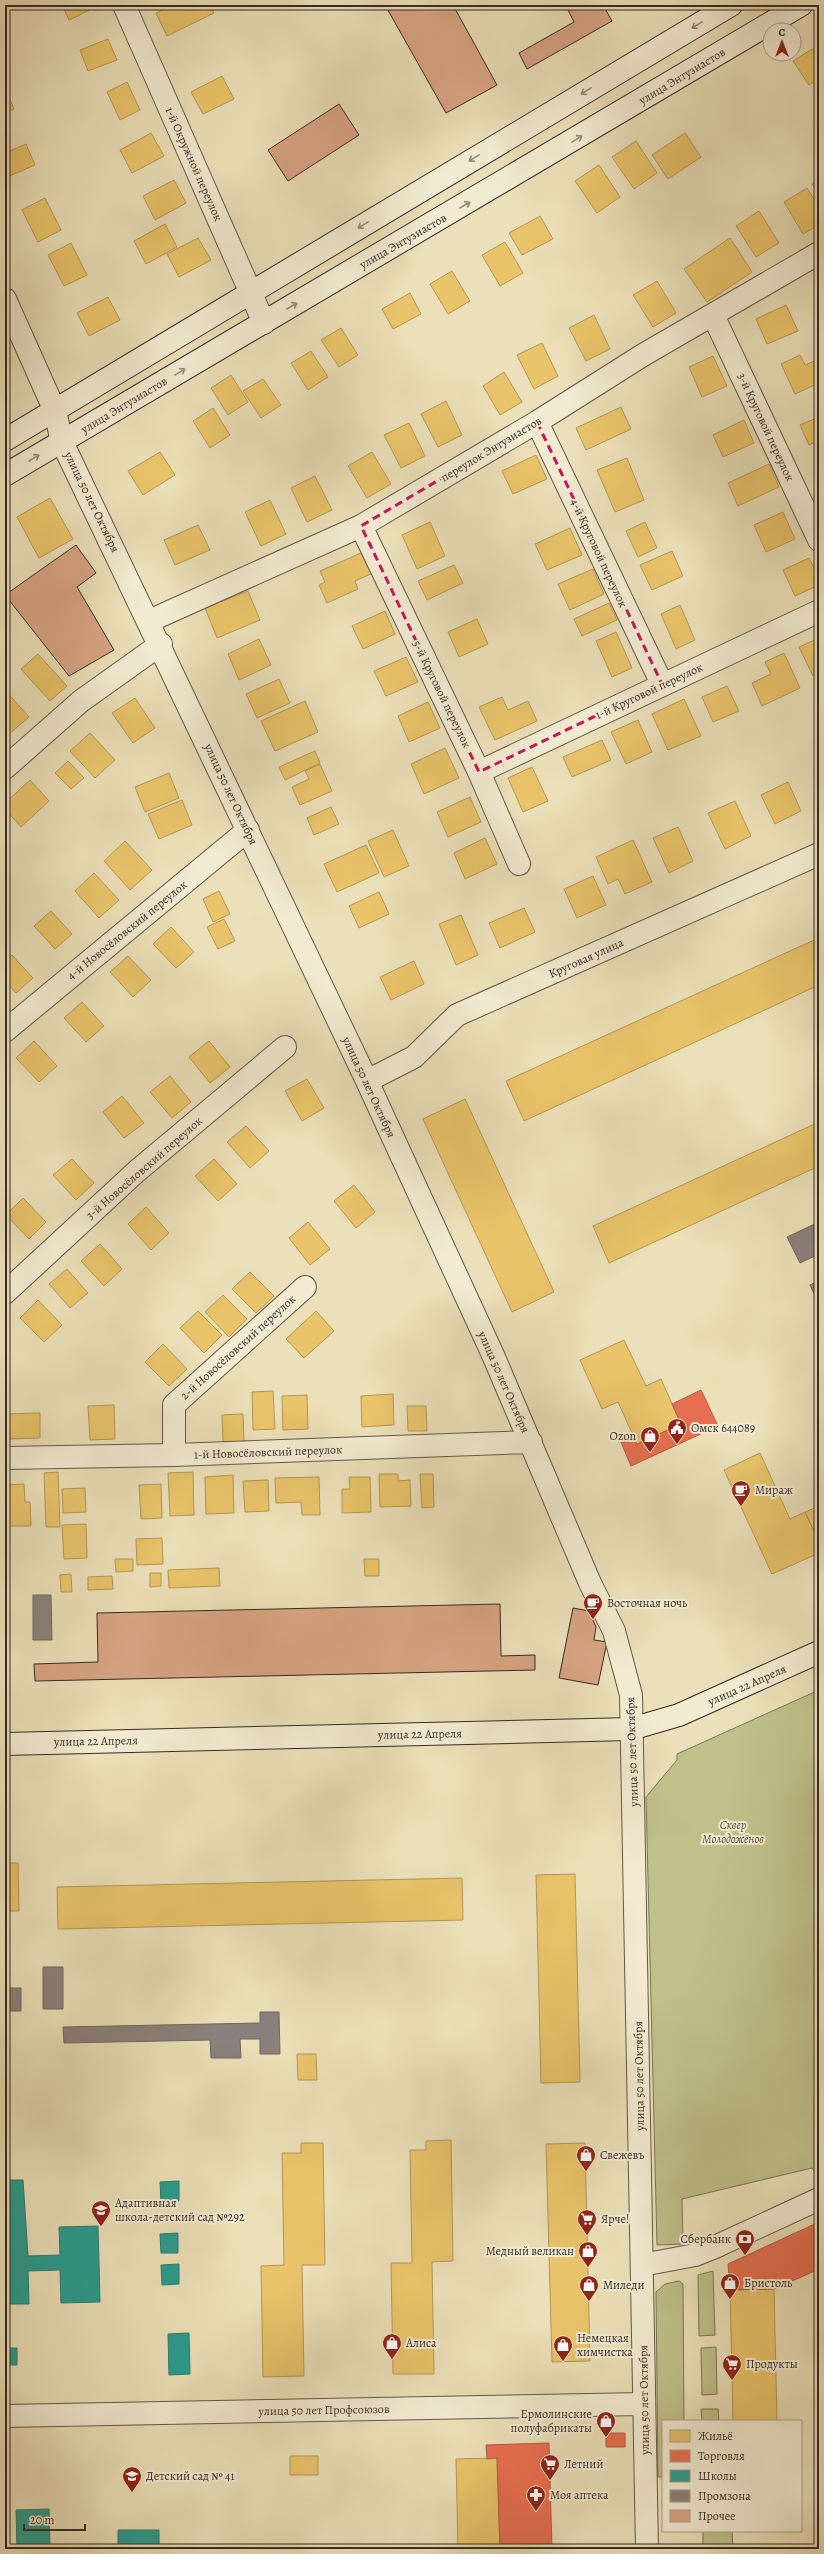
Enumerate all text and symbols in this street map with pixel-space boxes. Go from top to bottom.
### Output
one-way arrow [691,21,703,29]
north arrow [762,22,802,62]
text: С [779,25,786,40]
street label: улица Энтузиастов [635,44,728,109]
one-way arrow [580,88,592,96]
street label: 1-й Окружной переулок [162,104,226,224]
one-way arrow [571,134,583,142]
one-way arrow [469,154,480,162]
one-way arrow [459,200,471,208]
street label: улица Энтузиастов [356,209,450,273]
one-way arrow [357,221,369,229]
one-way arrow [286,302,298,310]
one-way arrow [174,368,185,376]
street label: 3-й Круговой переулок [734,370,798,484]
street label: улица Энтузиастов [77,373,170,438]
street label: переулок Энтузиастов [437,412,545,486]
street label: улица 50 лет Октября [60,448,123,555]
one-way arrow [28,454,40,462]
street label: 4-й Круговой переулок [567,496,631,610]
street label: 5-й Круговой переулок [409,637,475,751]
street label: 1-й Круговой переулок [593,659,705,723]
street label: улица 50 лет Октября [200,740,262,847]
street label: 4-й Новосёловский переулок [64,877,190,983]
street label: Круговая улица [546,934,626,982]
street label: улица 50 лет Октября [338,1033,400,1140]
street label: 3-й Новосёловский переулок [82,1113,206,1223]
street label: 2-й Новосёловский переулок [177,1291,299,1403]
street label: улица 50 лет Октября [474,1328,534,1436]
public building icon: Омск 644089 [666,1417,688,1445]
place label: Омск 644089 [691,1420,755,1436]
shop icon: Ozon [639,1425,661,1453]
place label: Ozon [610,1428,636,1444]
street label: 1-й Новосёловский переулок [193,1441,343,1463]
cafe icon: Мираж [730,1479,752,1507]
place label: Мираж [755,1482,793,1498]
cafe icon: Восточная ночь [582,1592,604,1620]
place label: Восточная ночь [607,1595,688,1611]
street label: улица 22 Апреля [704,1661,789,1710]
street label: улица 50 лет Октября [622,1697,642,1808]
street label: улица 22 Апреля [377,1725,462,1743]
street label: улица 22 Апреля [53,1732,138,1750]
park label: Сквер Молодожёнов [702,1817,764,1847]
street label: улица 50 лет Октября [630,2021,648,2132]
shop icon: Свежевъ [575,2144,597,2172]
place label: Свежевъ [600,2147,644,2163]
place label: Адаптивная школа-детский сад №292 [114,2195,245,2225]
school or university icon: Адаптивная школа-детский сад №292 [90,2199,112,2227]
supermarket icon: Ярче! [576,2208,598,2236]
place label: Ярче! [601,2211,629,2227]
bank icon: Сбербанк [734,2228,756,2256]
place label: Сбербанк [681,2231,731,2247]
shop icon: Медный великан [577,2240,599,2268]
place label: Медный великан [486,2243,574,2259]
shop icon: Бристоль [719,2272,741,2300]
shop icon: Миледи [578,2274,600,2302]
place label: Бристоль [744,2275,793,2291]
place label: Миледи [603,2277,644,2293]
place label: Немецкая химчистка [577,2330,633,2360]
shop icon: Алиса [381,2332,403,2360]
shop icon: Немецкая химчистка [552,2334,574,2362]
place label: Алиса [405,2335,437,2351]
street label: улица 50 лет Октября [635,2345,653,2456]
supermarket icon: Продукты [721,2353,743,2381]
place label: Продукты [746,2356,798,2372]
street label: улица 50 лет Профсоюзов [257,2401,390,2419]
place label: Ермолинские полуфабрикаты [511,2406,592,2436]
shop icon: Ермолинские полуфабрикаты [595,2410,617,2438]
legend [662,2420,802,2532]
text: Жильё [698,2428,733,2444]
text: Торговля [698,2448,745,2464]
supermarket icon: Летний [539,2453,561,2481]
place label: Летний [564,2456,603,2472]
school or university icon: Детский сад № 41 [121,2465,143,2493]
place label: Детский сад № 41 [146,2468,235,2484]
text: Школы [698,2468,737,2484]
pharmacy icon: Моя аптека [525,2484,547,2512]
place label: Моя аптека [550,2487,609,2503]
text: Промзона [698,2488,751,2504]
scale bar [24,2506,85,2532]
text: Прочее [698,2508,736,2524]
text: 20 m [30,2512,54,2528]

